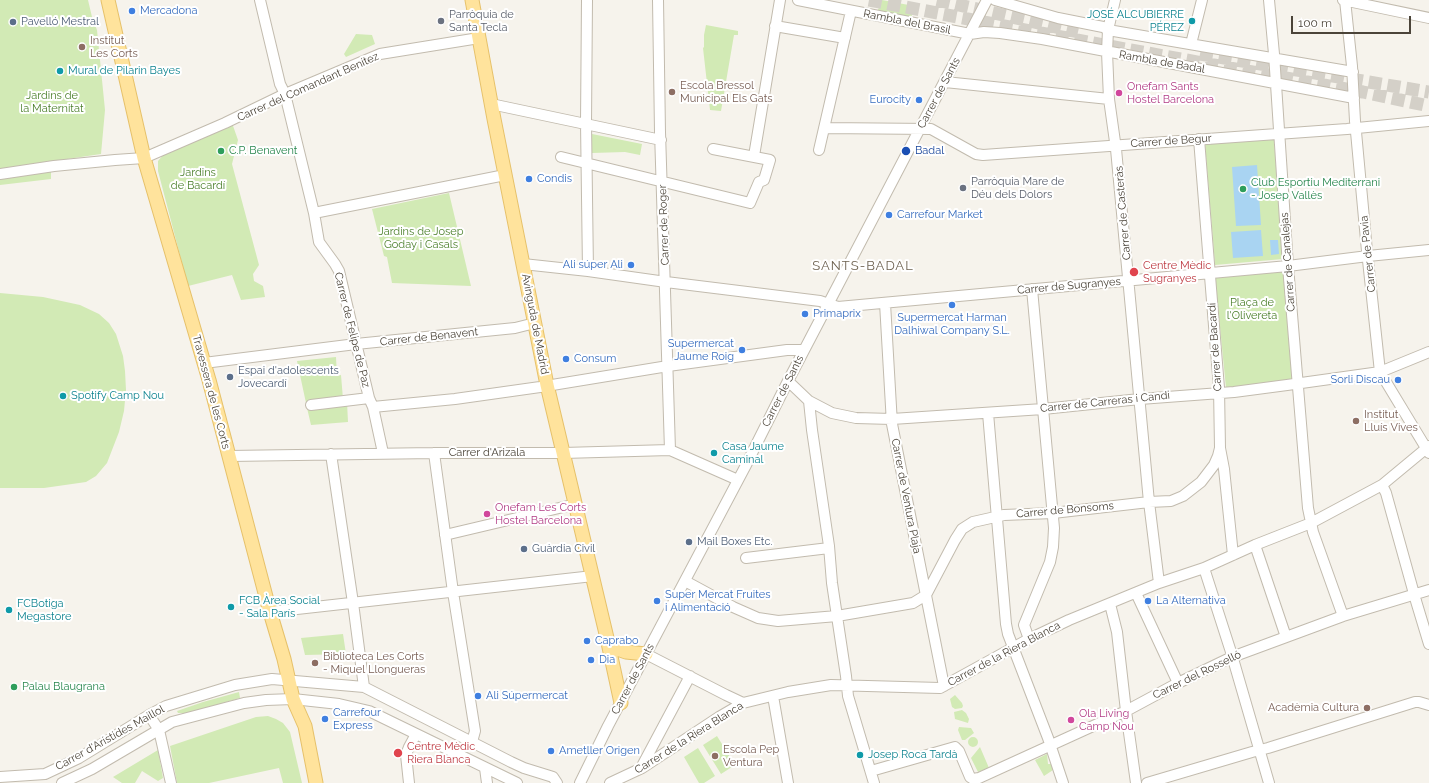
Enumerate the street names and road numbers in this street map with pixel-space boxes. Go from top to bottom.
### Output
street label: Rambla del Brasil [862,7,952,37]
street label: Rambla de Badal [1118,48,1206,76]
street label: Carrer del Comandant Benítez [235,50,381,124]
street label: Carrer de Sants [915,55,963,131]
street label: Carrer de Begur [1130,132,1212,150]
street label: Carrer de Casteràs [1112,165,1134,261]
street label: Carrer de Roger [656,184,672,266]
street label: Carrer de Canalejas [1278,212,1298,312]
street label: Carrer de Pavia [1357,215,1379,293]
street label: Carrer de Felipe de Paz [331,271,373,389]
street label: Avinguda de Madrid [519,273,551,375]
street label: Carrer de Sugranyes [1017,275,1121,297]
street label: Carrer de Bacardí [1205,302,1225,392]
street label: Carrer de Benavent [379,325,479,349]
street label: Travessera de les Corts [189,333,233,451]
street label: Carrer de Sants [759,353,807,429]
street label: Carrer de Carreras i Candi [1040,389,1170,415]
street label: Carrer de Ventura Plaja [888,437,924,555]
street label: Carrer d'Arizala [449,446,525,460]
street label: Carrer de Bonsoms [1016,499,1114,521]
street label: Carrer de la Riera Blanca [946,619,1062,689]
street label: Carrer de Sants [609,641,657,717]
street label: Carrer del Rosselló [1151,648,1243,702]
street label: Carrer de la Riera Blanca [632,699,746,777]
street label: Carrer d'Arístides Maillol [53,703,167,773]

